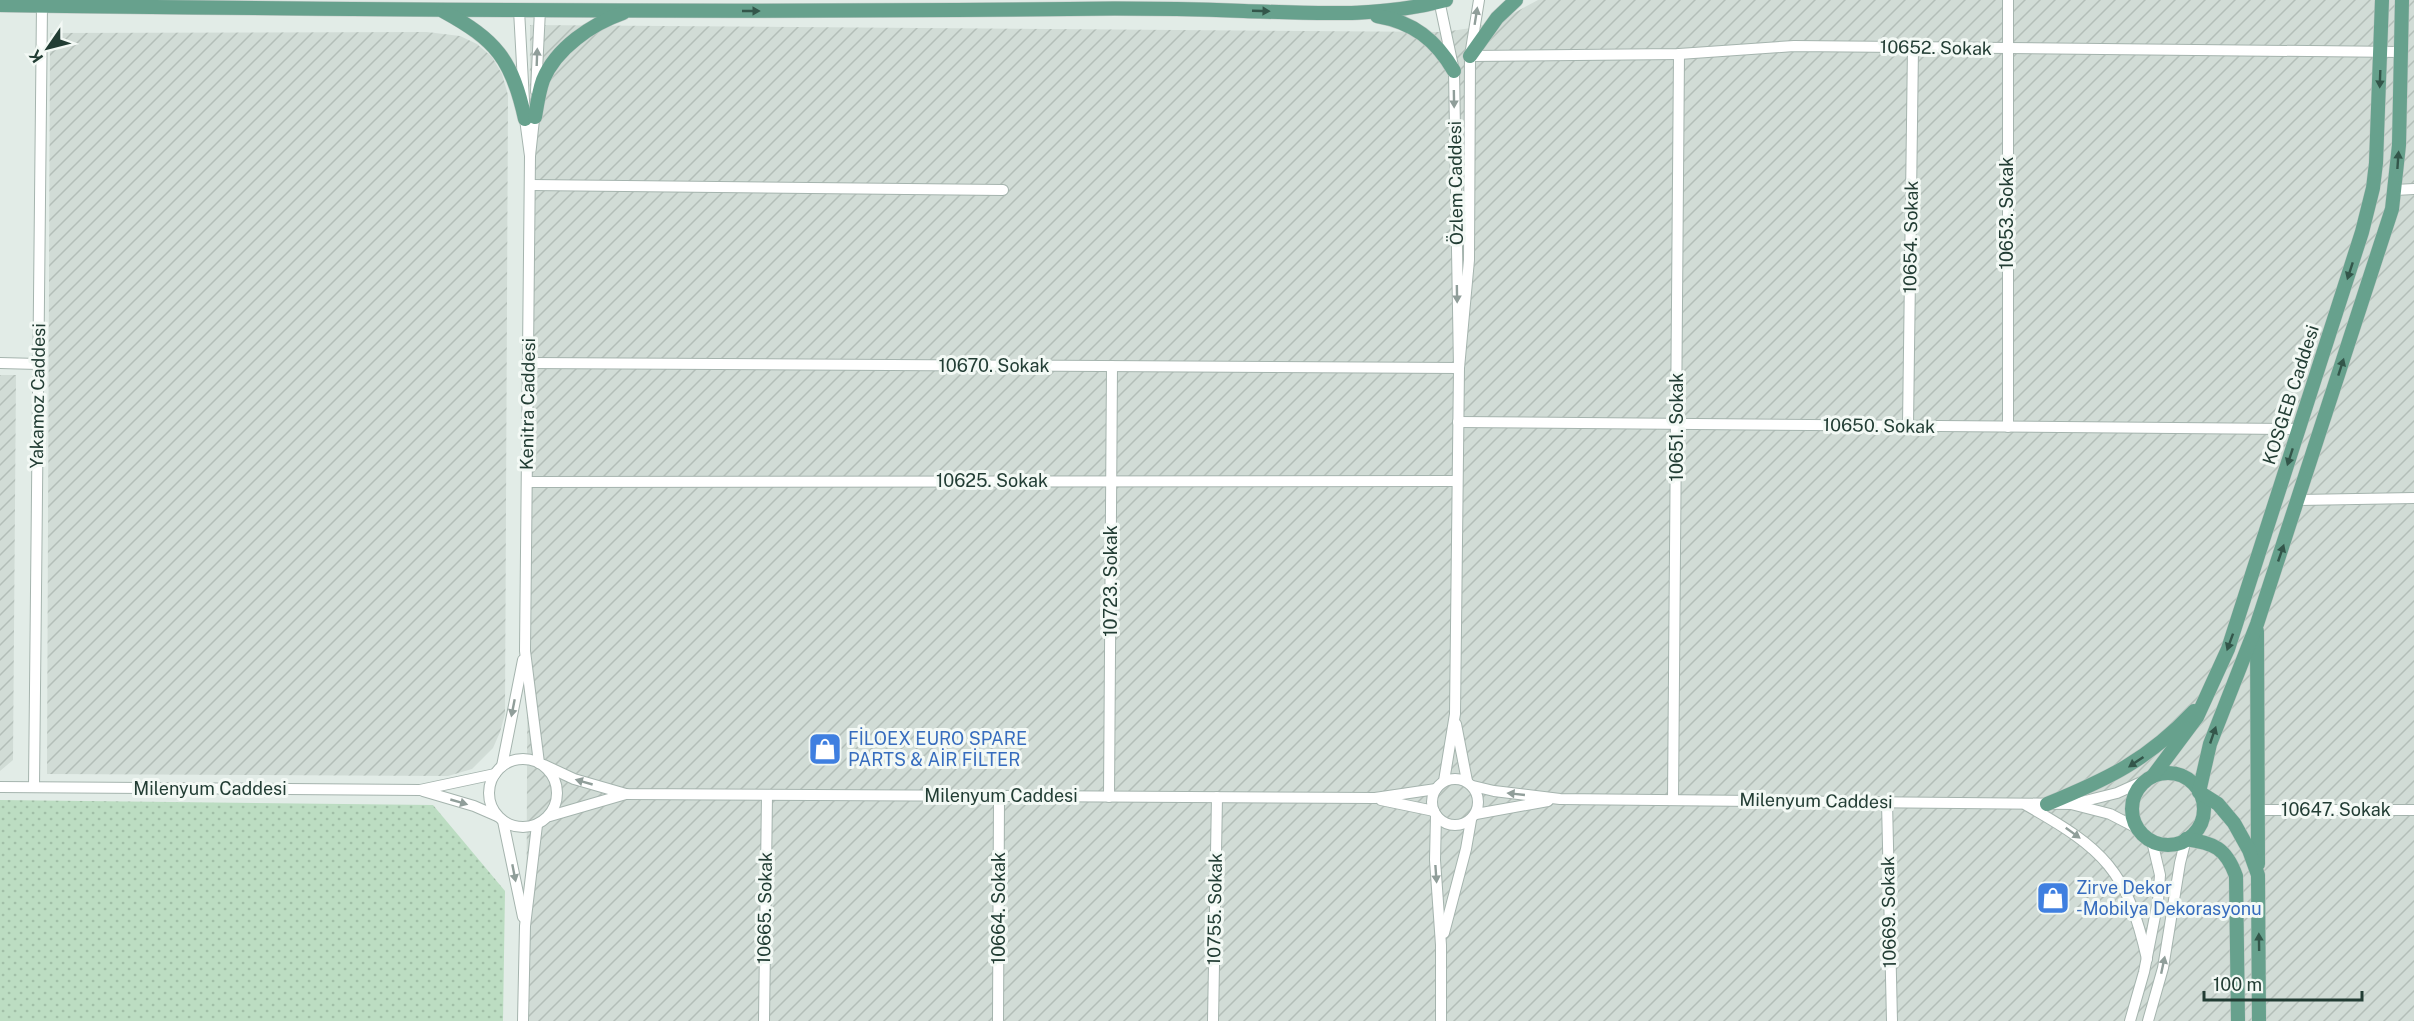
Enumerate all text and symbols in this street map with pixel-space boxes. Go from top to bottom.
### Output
one-way arrow [742,6,761,16]
one-way arrow [1252,6,1271,16]
one-way arrow [1472,7,1481,26]
north arrow [18,18,78,78]
street label: 10652. Sokak [1880,36,1992,59]
text: K [25,46,47,66]
one-way arrow [533,47,542,66]
one-way arrow [2376,70,2385,89]
one-way arrow [1450,89,1459,108]
street label: Özlem Caddesi [1443,121,1467,245]
one-way arrow [2393,150,2403,169]
street label: 10653. Sokak [1996,157,2017,269]
street label: 10654. Sokak [1899,180,1922,294]
one-way arrow [2345,262,2354,280]
one-way arrow [1453,284,1462,303]
street label: KOSGEB Caddesi [2258,322,2323,467]
street label: Yakamoz Caddesi [26,323,49,469]
street label: Kenitra Caddesi [516,338,539,470]
street label: 10670. Sokak [938,355,1050,376]
one-way arrow [2337,358,2346,376]
street label: 10651. Sokak [1666,373,1687,481]
street label: 10650. Sokak [1823,414,1935,437]
one-way arrow [2285,448,2295,466]
street label: 10625. Sokak [936,470,1048,491]
street label: 10723. Sokak [1100,525,1121,637]
one-way arrow [2276,544,2286,562]
one-way arrow [2225,633,2235,651]
one-way arrow [508,699,517,718]
one-way arrow [2208,726,2218,744]
place label: FİLOEX EURO SPARE PARTS & AİR FİLTER [848,727,1027,770]
shop icon: FİLOEX EURO SPARE PARTS & AİR FİLTER [807,731,843,767]
one-way arrow [2128,756,2144,768]
one-way arrow [575,777,593,786]
street label: Milenyum Caddesi [133,778,287,799]
street label: Milenyum Caddesi [924,785,1078,806]
one-way arrow [1507,789,1526,798]
street label: Milenyum Caddesi [1739,789,1893,812]
one-way arrow [450,798,468,807]
street label: 10647. Sokak [2281,799,2391,820]
one-way arrow [2065,827,2081,839]
street label: 10665. Sokak [753,852,776,964]
street label: 10664. Sokak [988,852,1009,964]
street label: 10755. Sokak [1203,853,1226,965]
street label: 10669. Sokak [1877,856,1900,968]
one-way arrow [510,864,519,883]
one-way arrow [1431,864,1441,883]
place label: Zirve Dekor -Mobilya Dekorasyonu [2076,877,2262,919]
shop icon: Zirve Dekor -Mobilya Dekorasyonu [2035,880,2071,916]
one-way arrow [2254,932,2264,951]
one-way arrow [2159,955,2168,974]
scale bar [2204,964,2362,1002]
text: 100 m [2213,974,2262,995]

